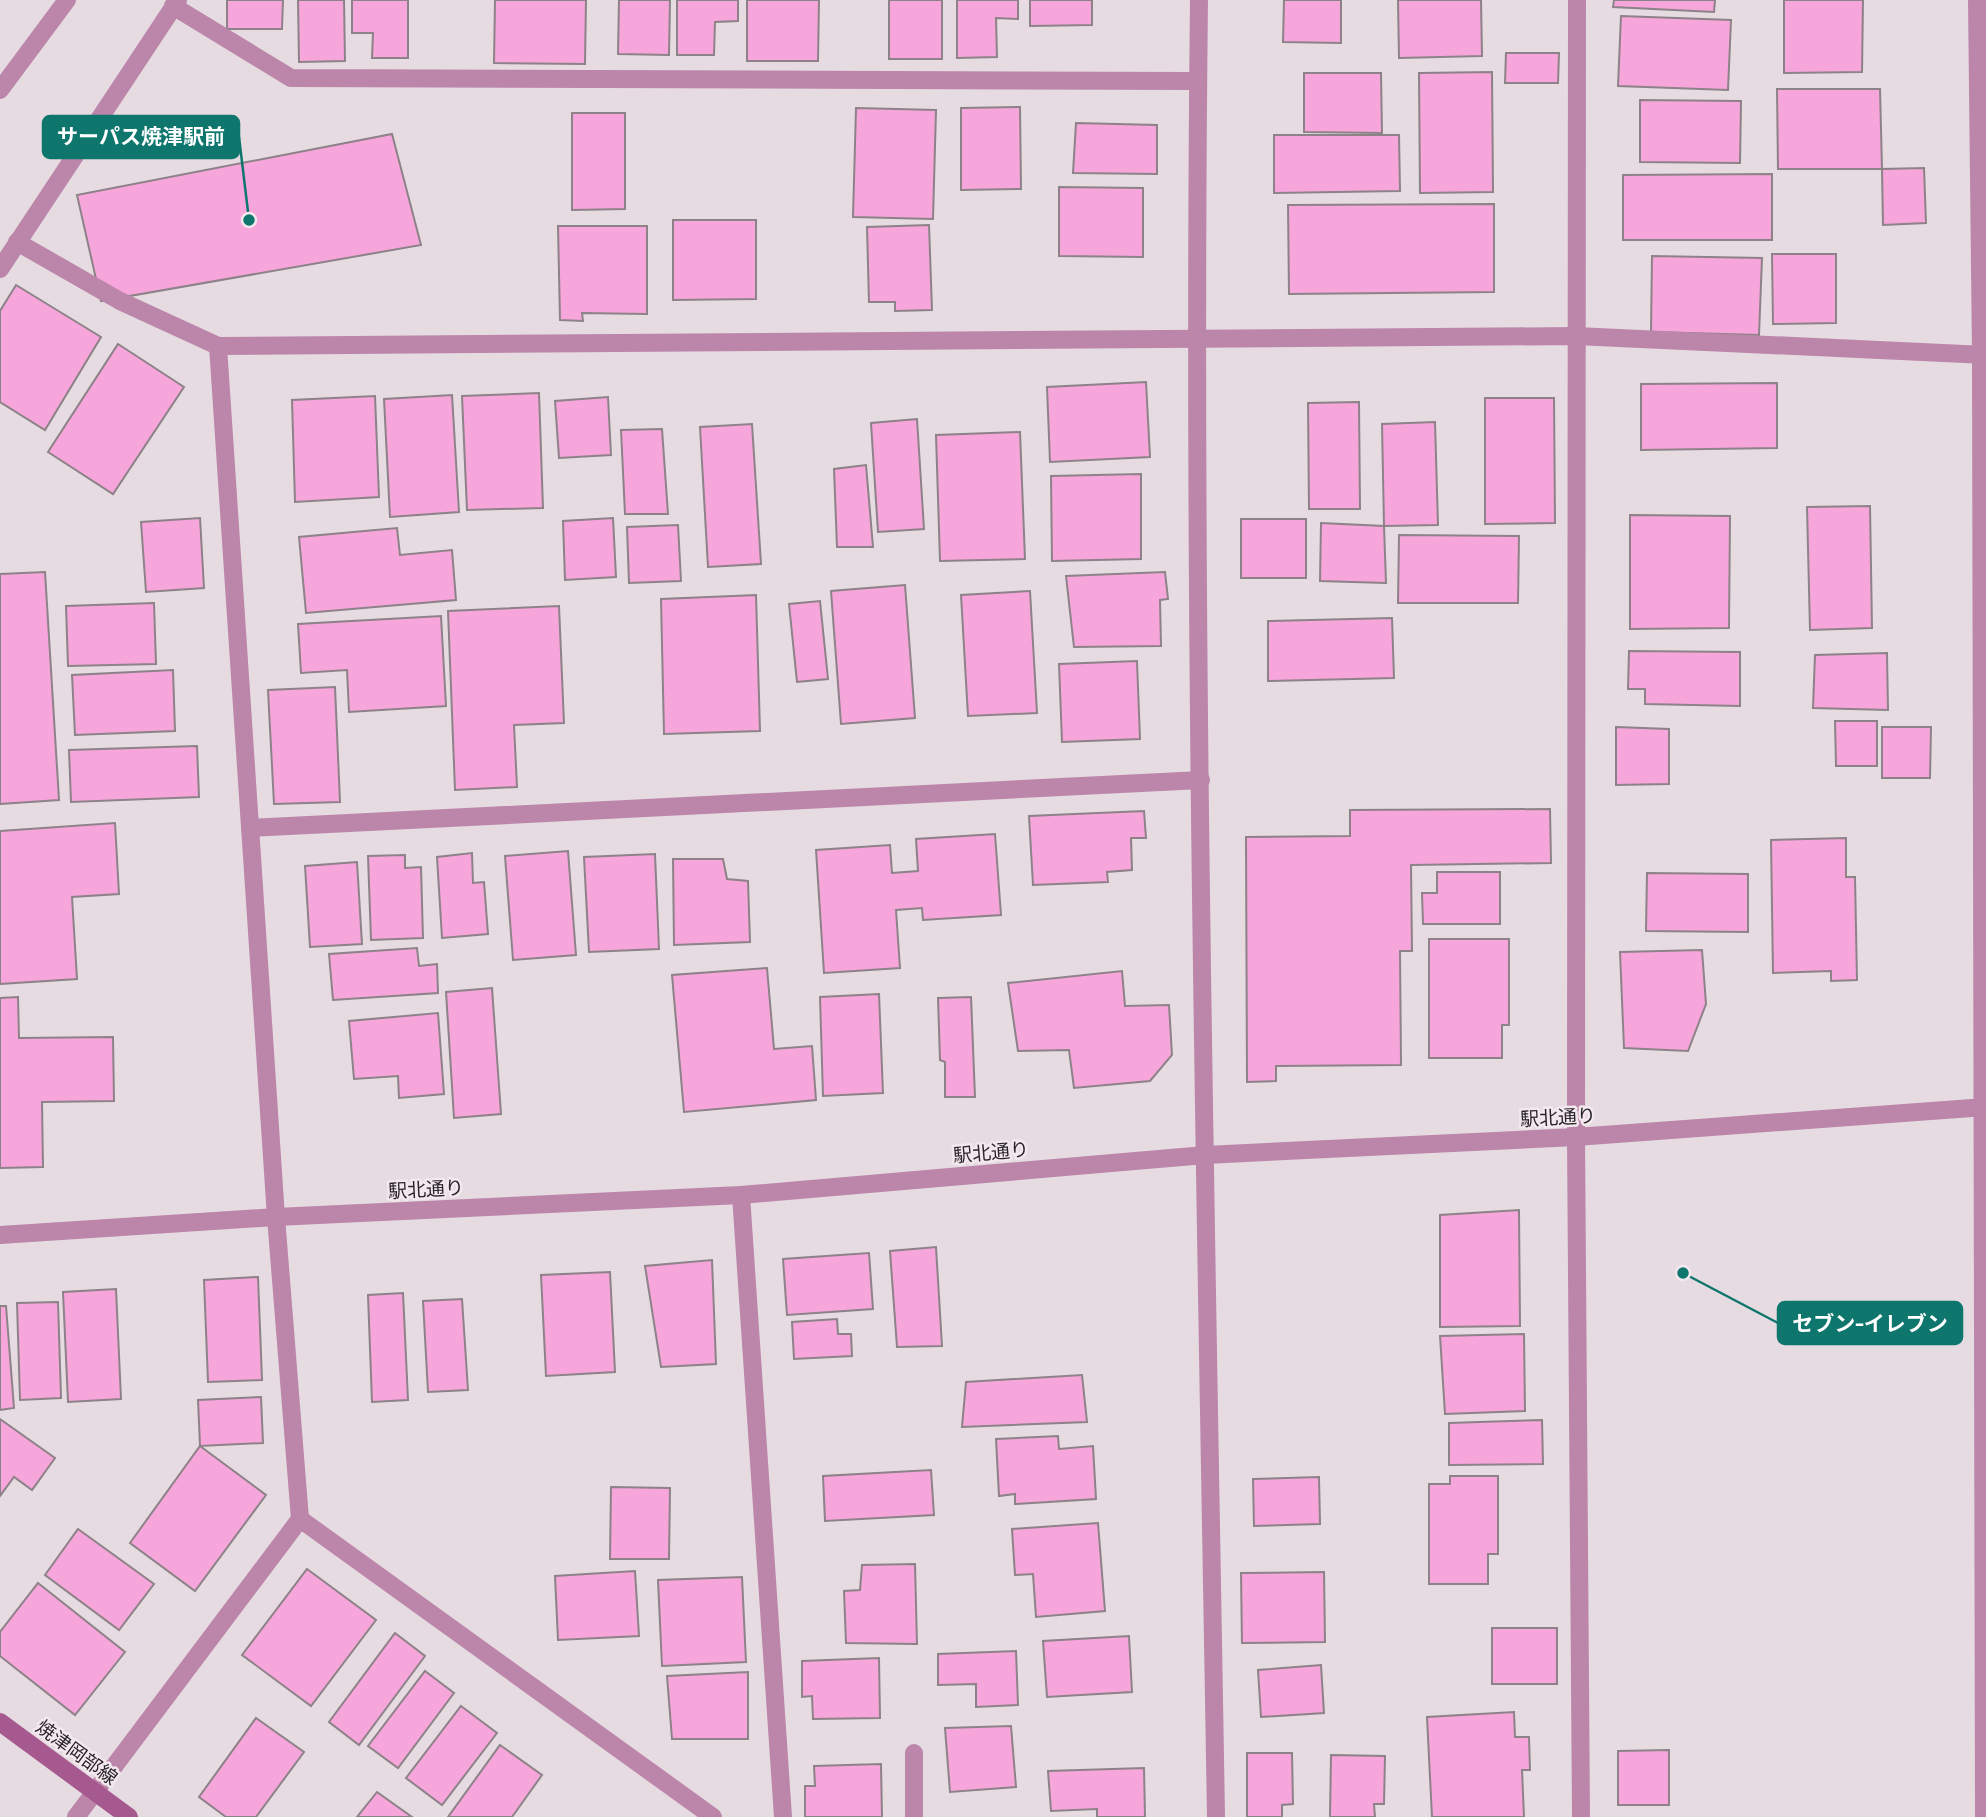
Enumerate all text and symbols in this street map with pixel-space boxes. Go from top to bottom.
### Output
callout: サーパス焼津駅前 [43,116,239,158]
text: サーパス焼津駅前 [57,123,225,148]
street label: 駅北通り [1519,1103,1597,1130]
street label: 駅北通り [952,1137,1030,1166]
street label: 駅北通り [387,1175,465,1202]
callout: セブン-イレブン [1778,1302,1962,1344]
text: セブン-イレブン [1792,1310,1948,1335]
street label: 焼津岡部線 [32,1714,122,1789]

